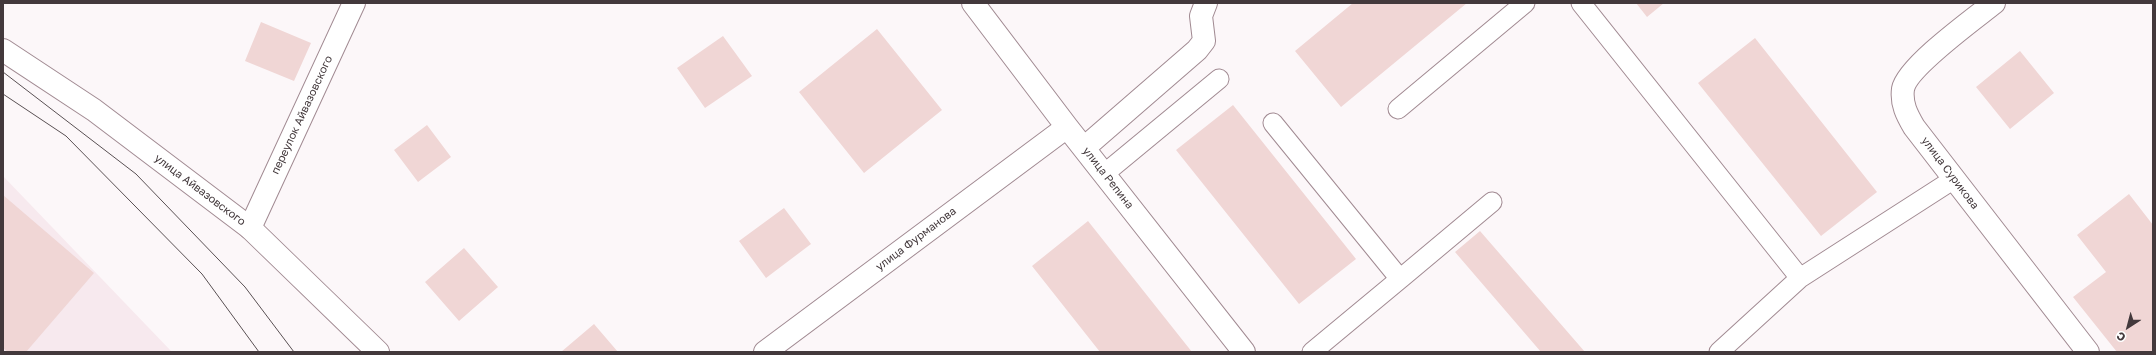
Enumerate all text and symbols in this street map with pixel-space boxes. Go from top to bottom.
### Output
street label: переулок Айвазовского [269,54,335,176]
street label: улица Сурикова [1918,134,1982,212]
street label: улица Репина [1080,145,1136,211]
street label: улица Айвазовского [152,152,248,228]
street label: улица Фурманова [873,204,959,274]
north arrow [2108,307,2148,347]
text: С [2114,330,2128,345]

